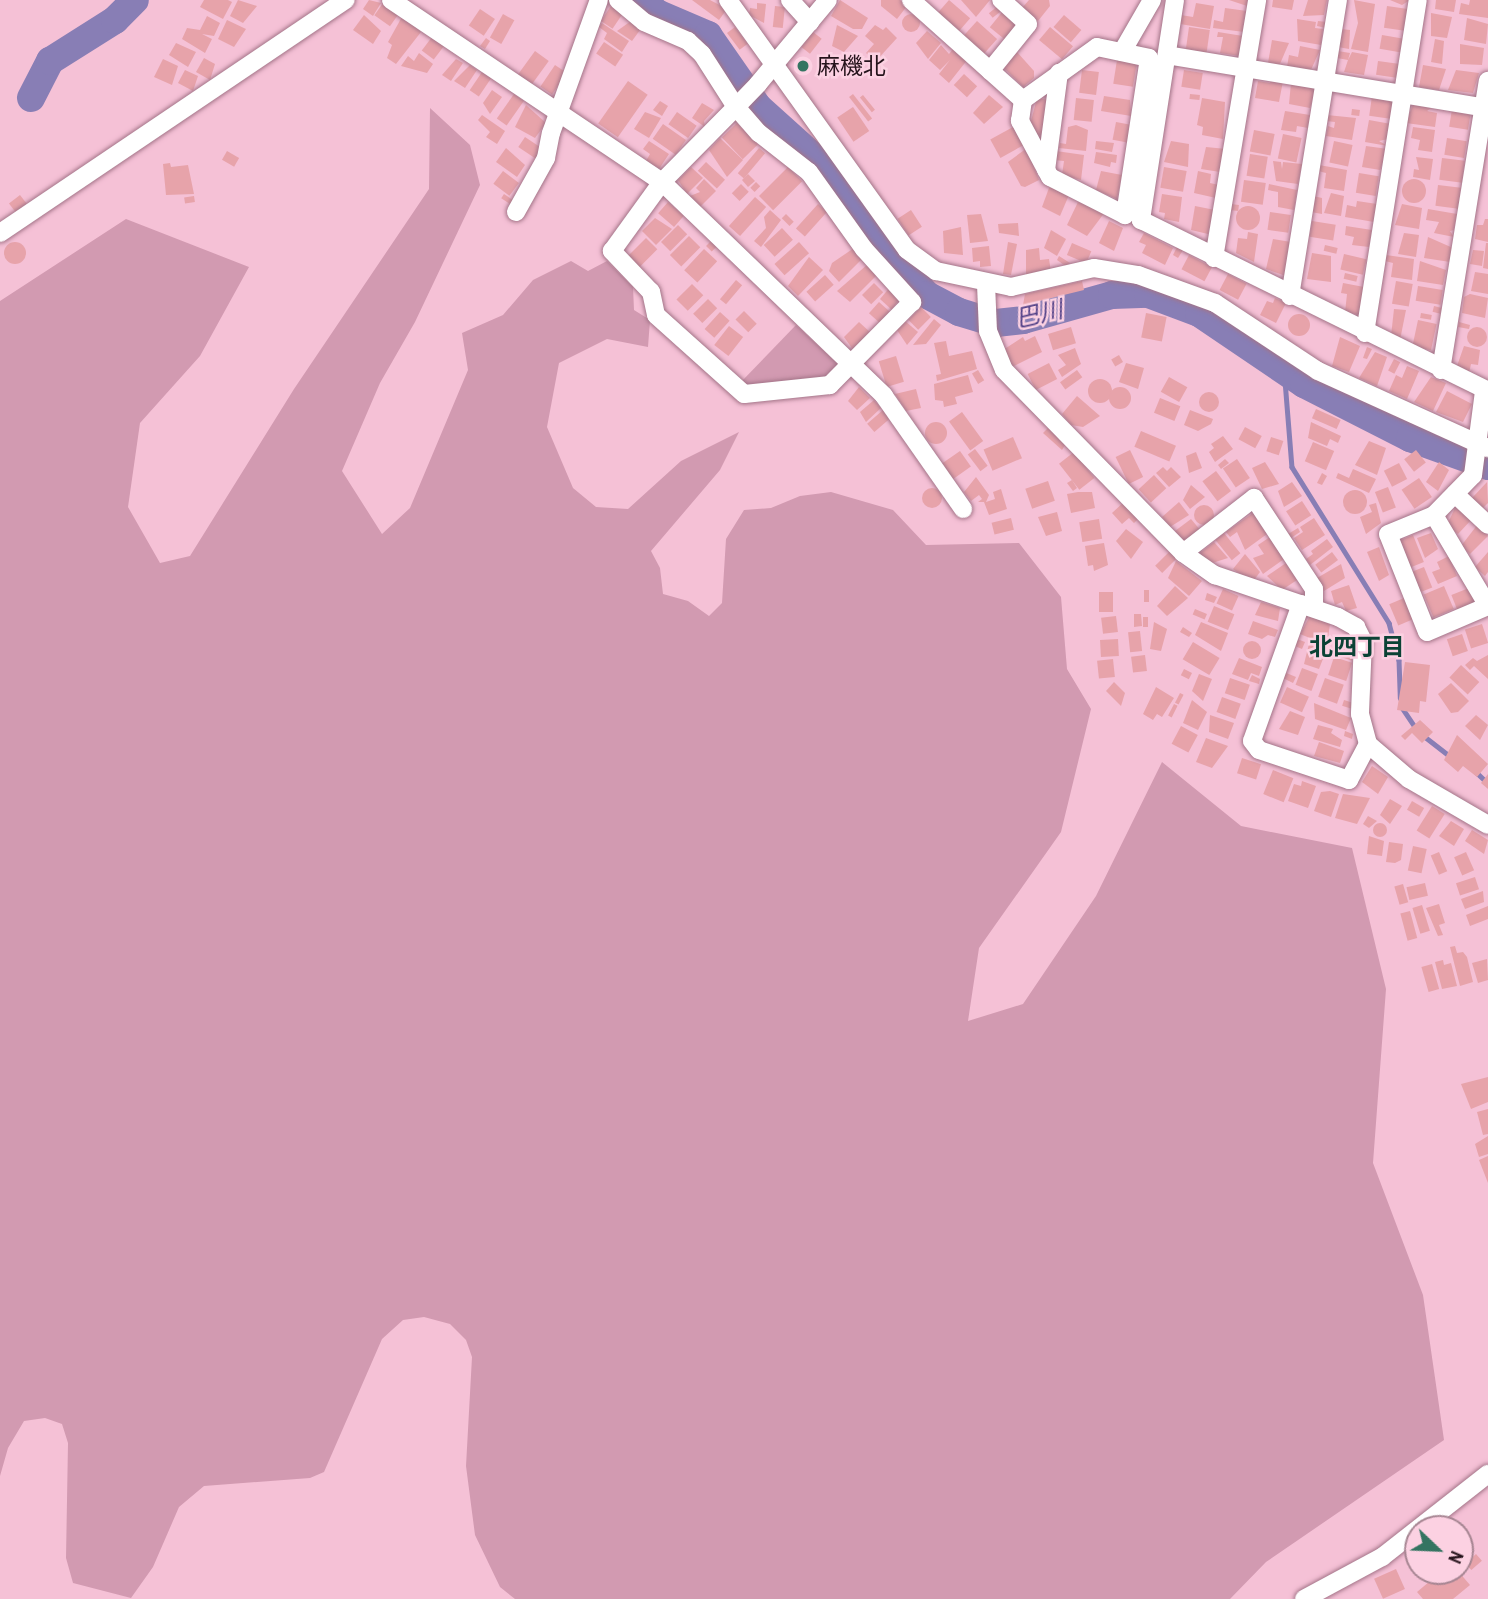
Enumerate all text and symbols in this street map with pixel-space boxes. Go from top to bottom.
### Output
place label: 麻機北 [817,52,886,80]
marker: 麻機北 [795,58,811,74]
water label: 巴川 [1012,295,1066,333]
district label: 北四丁目 [1309,633,1405,661]
north arrow [1404,1515,1474,1585]
text: N [1442,1547,1471,1568]

